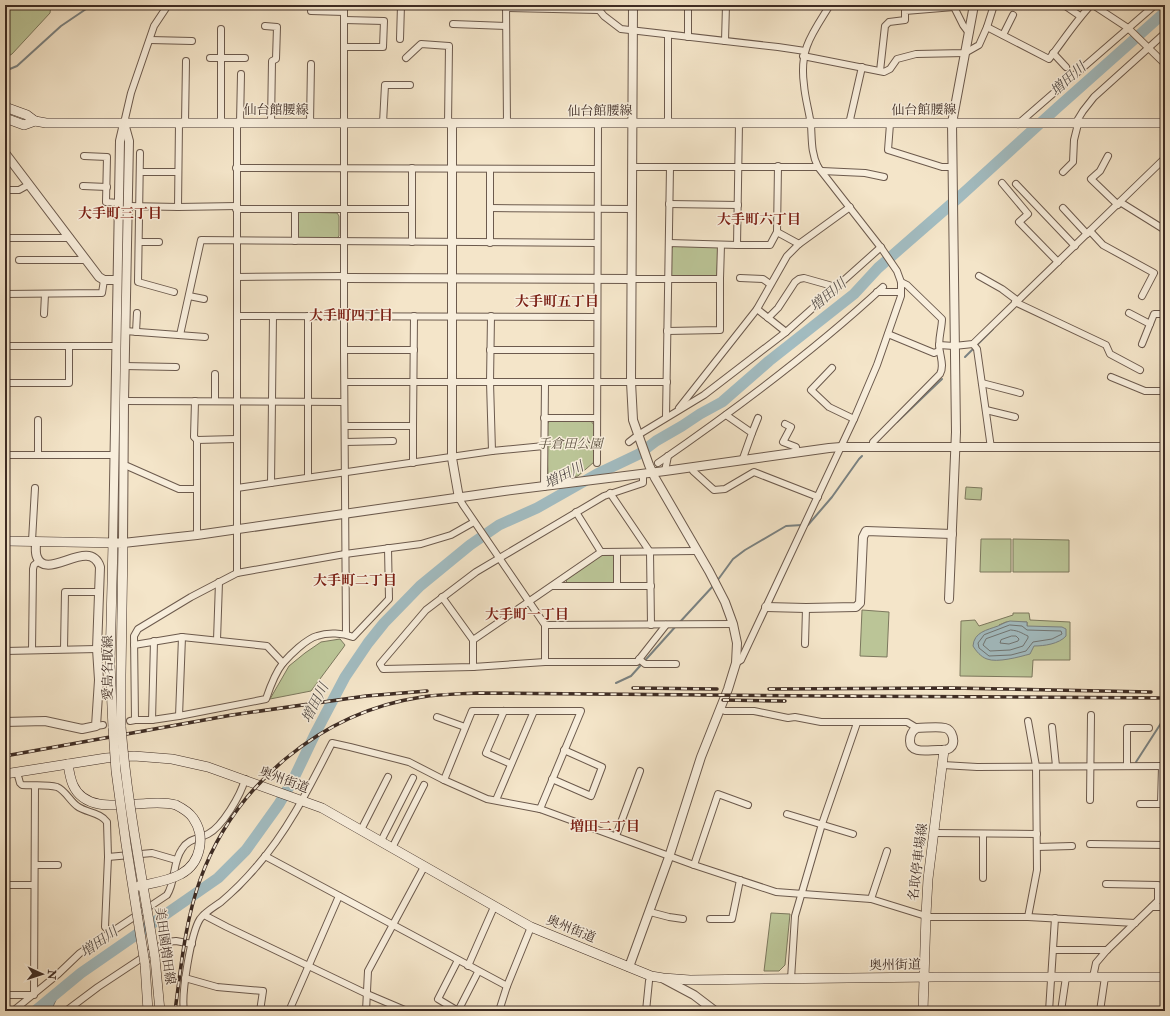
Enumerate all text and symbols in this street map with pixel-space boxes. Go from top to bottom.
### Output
water label: 増田川 [1047,57,1091,99]
street label: 仙台館腰線 [891,101,957,119]
street label: 仙台館腰線 [243,102,309,118]
street label: 仙台館腰線 [567,102,633,120]
district label: 大手町三丁目 [78,205,162,222]
district label: 大手町六丁目 [717,211,801,228]
water label: 増田川 [806,274,851,315]
district label: 大手町五丁目 [515,293,599,310]
district label: 大手町四丁目 [309,307,393,324]
park label: 手倉田公園 [537,436,604,452]
water label: 増田川 [541,457,588,492]
district label: 大手町二丁目 [313,572,397,589]
district label: 大手町一丁目 [485,606,569,623]
street label: 愛島名取線 [100,635,116,701]
water label: 増田川 [298,679,333,726]
street label: 奥州街道 [257,764,311,796]
district label: 増田二丁目 [570,818,640,835]
street label: 名取停車場線 [905,822,931,902]
street label: 美田園増田線 [152,906,178,986]
street label: 奥州街道 [544,912,598,946]
water label: 増田川 [77,922,123,961]
north arrow [22,954,62,994]
street label: 奥州街道 [869,957,921,973]
text: N [45,968,58,981]

